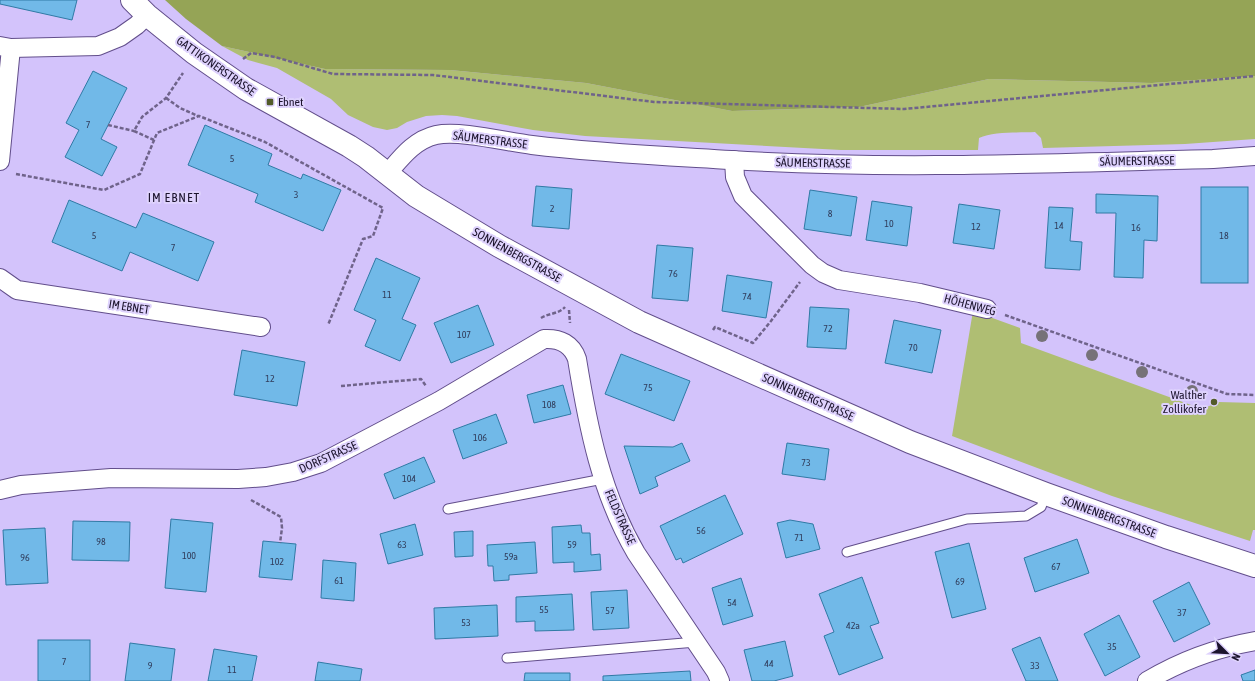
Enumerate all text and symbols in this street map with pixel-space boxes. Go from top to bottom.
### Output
street label: GATTIKONERSTRASSE [174,33,258,99]
place label: Ebnet [278,95,304,109]
marker: Ebnet [265,97,275,107]
house number: 7 [86,119,91,130]
street label: SÄUMERSTRASSE [452,129,528,151]
house number: 5 [230,153,235,164]
street label: SÄUMERSTRASSE [1100,153,1174,169]
street label: SÄUMERSTRASSE [776,155,850,171]
house number: 3 [294,189,299,200]
district label: IM EBNET [148,190,200,205]
house number: 2 [550,203,555,214]
house number: 8 [828,208,833,219]
house number: 10 [884,218,894,229]
house number: 14 [1054,220,1064,231]
house number: 12 [971,221,981,232]
house number: 16 [1131,222,1141,233]
street label: SONNENBERGSTRASSE [470,225,564,285]
house number: 5 [92,230,97,241]
house number: 18 [1219,230,1229,241]
house number: 7 [171,242,176,253]
house number: 76 [668,268,678,279]
house number: 11 [382,289,392,300]
house number: 74 [742,291,752,302]
street label: HÖHENWEG [942,291,998,319]
street label: IM EBNET [108,297,151,317]
house number: 72 [823,323,833,334]
house number: 107 [457,329,471,340]
house number: 70 [908,342,918,353]
street label: SONNENBERGSTRASSE [760,371,856,423]
house number: 12 [265,373,275,384]
house number: 75 [643,382,653,393]
place label: Walther Zollikofer [1163,388,1206,416]
marker: Walther Zollikofer [1209,397,1219,407]
house number: 108 [542,399,556,410]
house number: 106 [473,432,487,443]
street label: DORFSTRASSE [297,438,359,476]
house number: 73 [801,457,811,468]
house number: 104 [402,473,416,484]
street label: FELDSTRASSE [602,487,638,547]
street label: SONNENBERGSTRASSE [1060,494,1158,540]
house number: 56 [696,525,706,536]
house number: 71 [794,532,804,543]
house number: 98 [96,536,106,547]
house number: 63 [397,539,407,550]
house number: 59 [567,539,577,550]
house number: 100 [182,550,196,561]
house number: 59a [504,551,518,562]
house number: 96 [20,552,30,563]
house number: 102 [270,556,284,567]
house number: 67 [1051,561,1061,572]
house number: 61 [334,575,344,586]
house number: 69 [955,576,965,587]
house number: 54 [727,597,737,608]
house number: 55 [539,604,549,615]
house number: 57 [605,605,615,616]
house number: 37 [1177,607,1187,618]
house number: 53 [461,617,471,628]
house number: 42a [846,620,860,631]
north arrow [1207,633,1247,673]
house number: 35 [1107,641,1117,652]
text: N [1229,652,1243,662]
house number: 7 [62,656,67,667]
house number: 44 [764,658,774,669]
house number: 9 [148,660,153,671]
house number: 33 [1030,660,1040,671]
house number: 11 [227,664,237,675]

